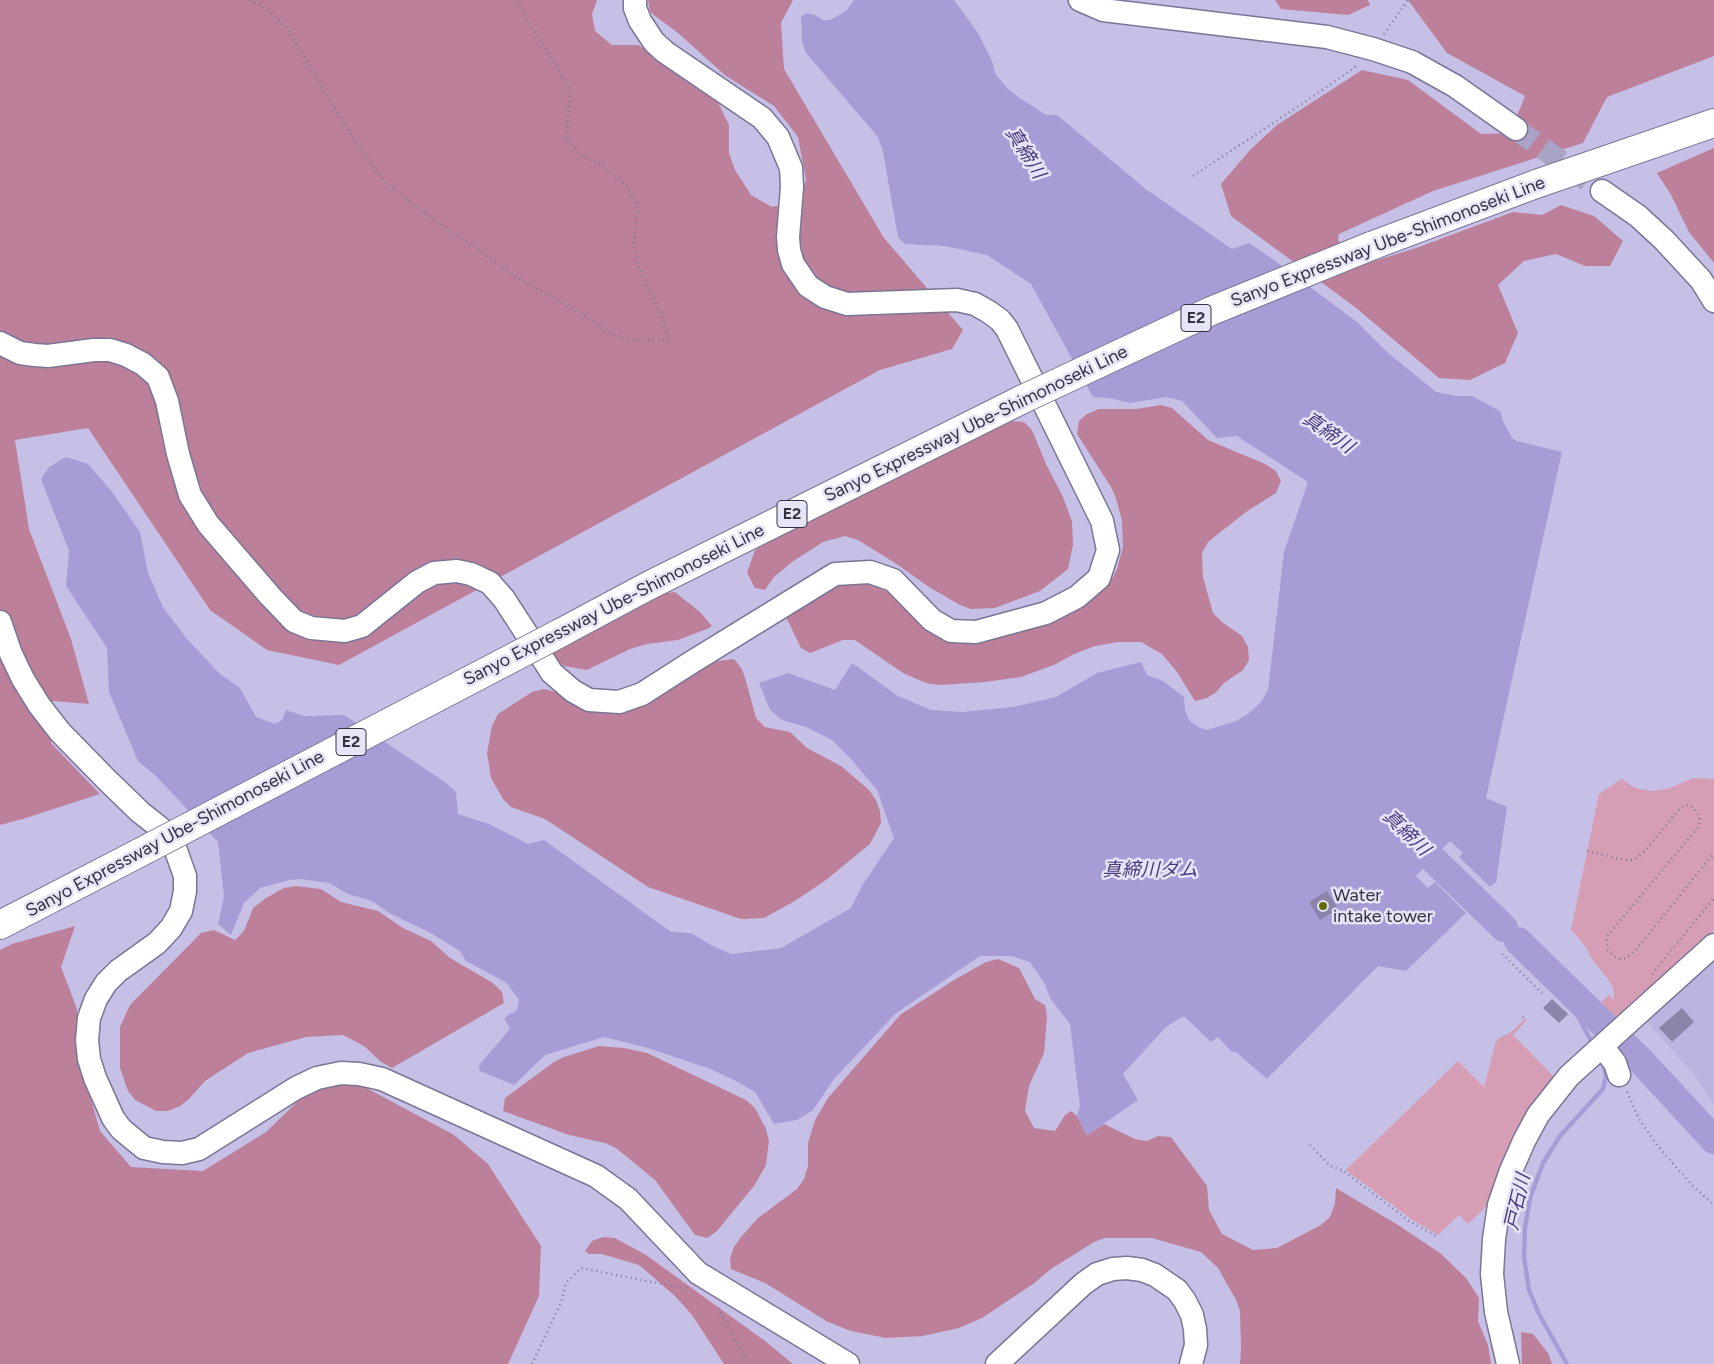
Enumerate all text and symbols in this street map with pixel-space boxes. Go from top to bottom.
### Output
water label: 真締川 [1000,123,1050,183]
street label: Sanyo Expressway Ube-Shimonoseki Line [1228,172,1548,312]
road number: E2 [1181,304,1211,332]
street label: Sanyo Expressway Ube-Shimonoseki Line [821,341,1131,507]
water label: 真締川 [1298,407,1358,459]
road number: E2 [777,500,807,528]
street label: Sanyo Expressway Ube-Shimonoseki Line [460,519,768,691]
road number: E2 [336,729,366,756]
street label: Sanyo Expressway Ube-Shimonoseki Line [22,746,328,922]
water label: 真締川 [1378,805,1434,861]
water label: 真締川ダム [1103,859,1197,881]
place label: Water intake tower [1333,885,1433,928]
marker: Water intake tower [1317,900,1329,912]
water label: 戸石川 [1500,1172,1536,1232]

